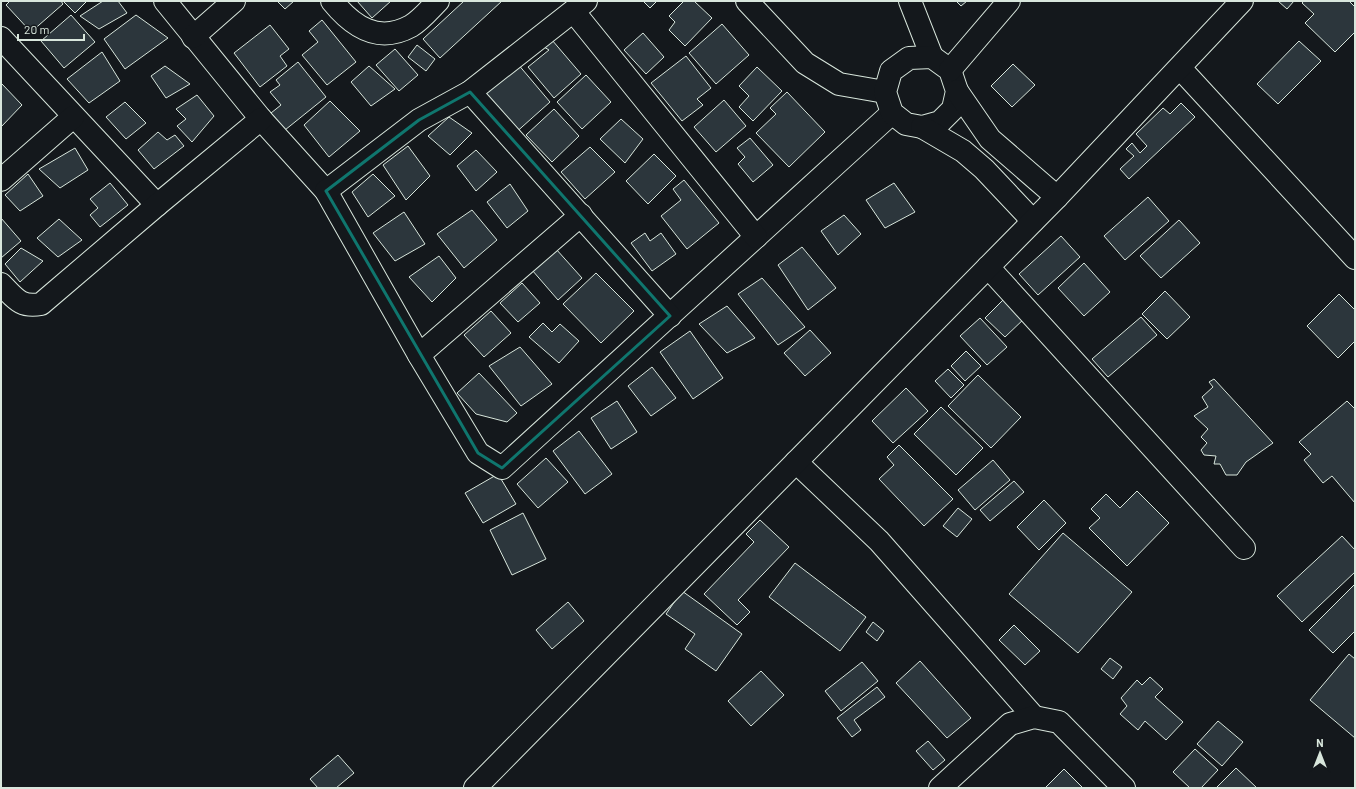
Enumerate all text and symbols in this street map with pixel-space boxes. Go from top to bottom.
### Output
scale bar [18,16,84,42]
text: 20 m [24,22,50,36]
north arrow [1300,733,1340,773]
text: N [1316,736,1324,749]

